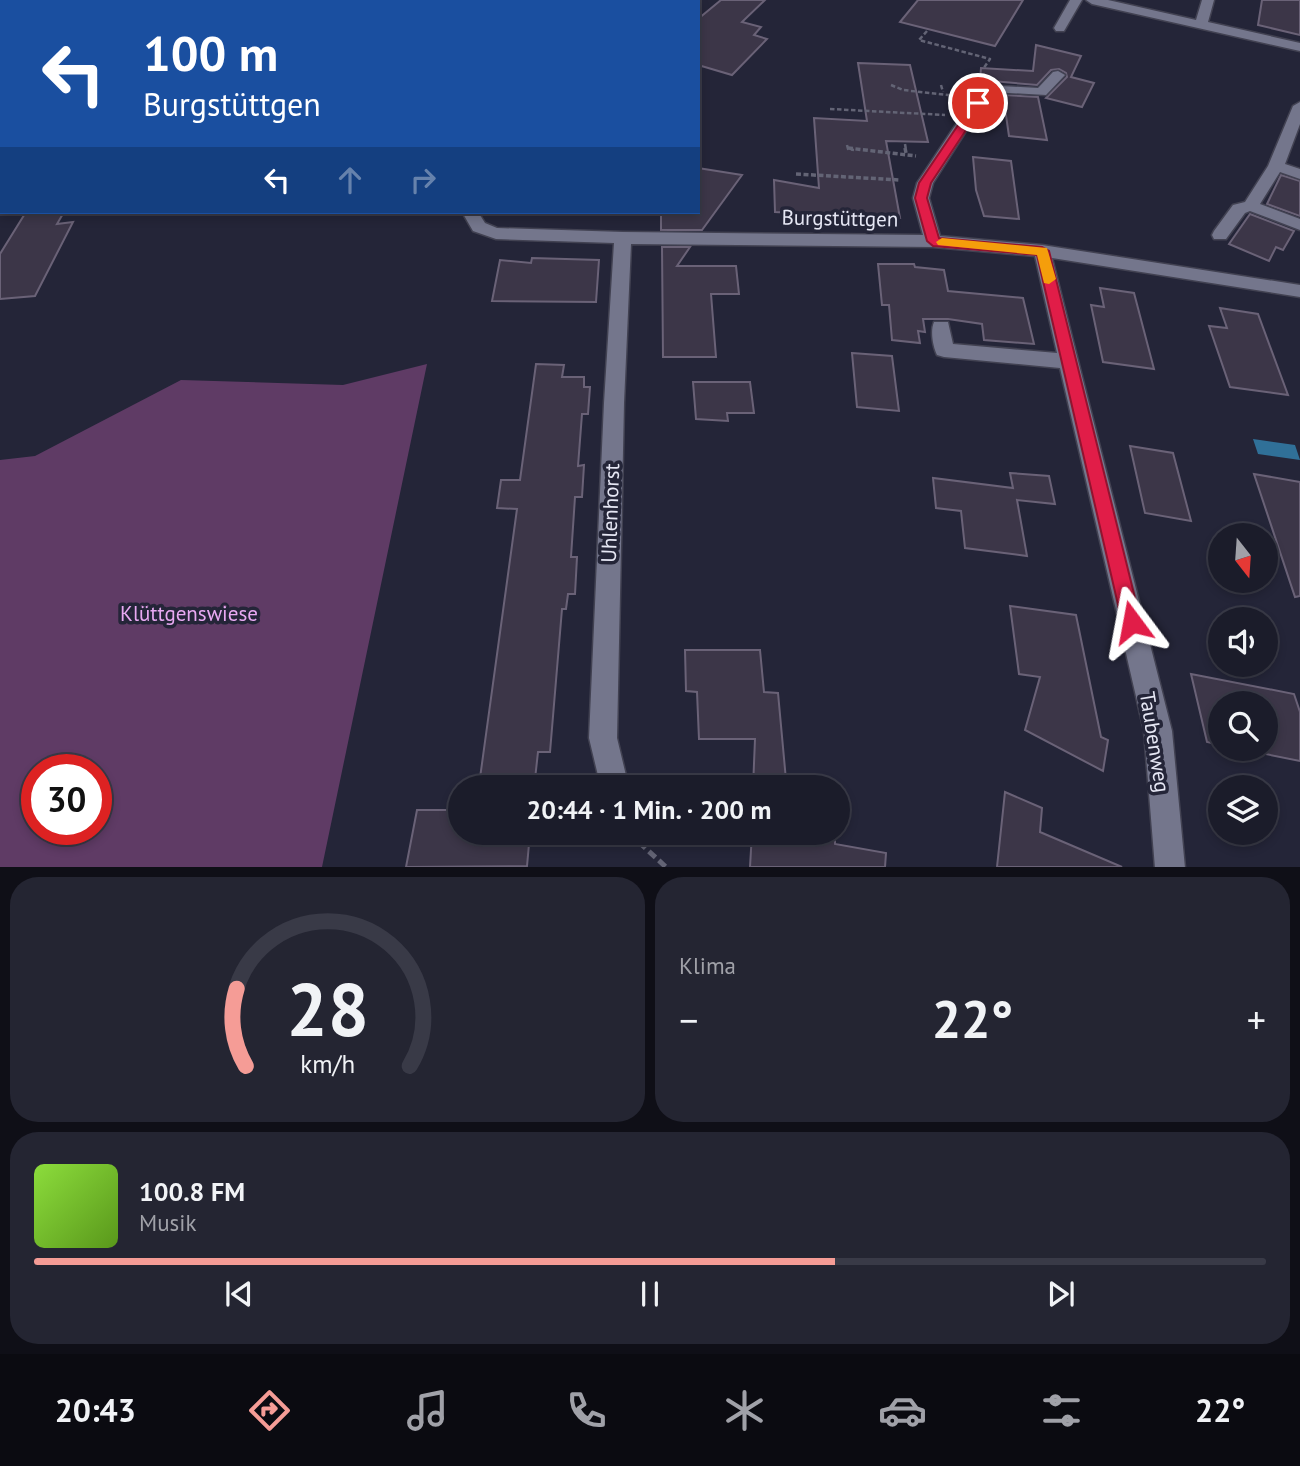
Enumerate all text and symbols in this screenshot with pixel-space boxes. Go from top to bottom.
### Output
text: 100 m [143,21,278,85]
icon: left [28,28,119,119]
pin [948,73,1008,133]
text: Burgstüttgen [143,83,321,125]
icon: arrive [959,84,997,122]
icon: left [258,161,296,199]
icon: ahead [331,161,369,199]
icon: right [404,161,442,199]
street label: Burgstüttgen [781,203,899,233]
street label: Uhlenhorst [595,463,625,563]
north arrow [1208,523,1278,593]
map controls [1208,523,1278,845]
position arrow [1095,585,1169,659]
park label: Klüttgenswiese [120,600,258,627]
button: sound [1208,607,1278,677]
street label: Taubenweg [1134,690,1176,794]
button: search [1208,691,1278,761]
speed limit sign: 30 [21,754,112,845]
button: layers [1208,775,1278,845]
text: 20:44 · 1 Min. · 200 m [526,793,772,826]
text: Klima [679,951,736,980]
text: 28 [286,962,369,1056]
text: 22° [932,985,1013,1052]
text: − [679,995,698,1044]
text: + [1247,995,1266,1044]
text: km/h [300,1047,355,1079]
text: 100.8 FM [139,1175,245,1208]
text: Musik [139,1208,196,1237]
icon: previous [220,1275,258,1313]
icon: pause [631,1275,669,1313]
icon: next [1042,1275,1080,1313]
icon: directions [245,1386,294,1435]
icon: music [403,1386,452,1435]
icon: phone [562,1386,611,1435]
icon: climate [720,1386,769,1435]
icon: car [878,1386,927,1435]
icon: filters [1037,1386,1086,1435]
text: 20:43 [55,1389,136,1431]
text: 22° [1195,1389,1245,1431]

